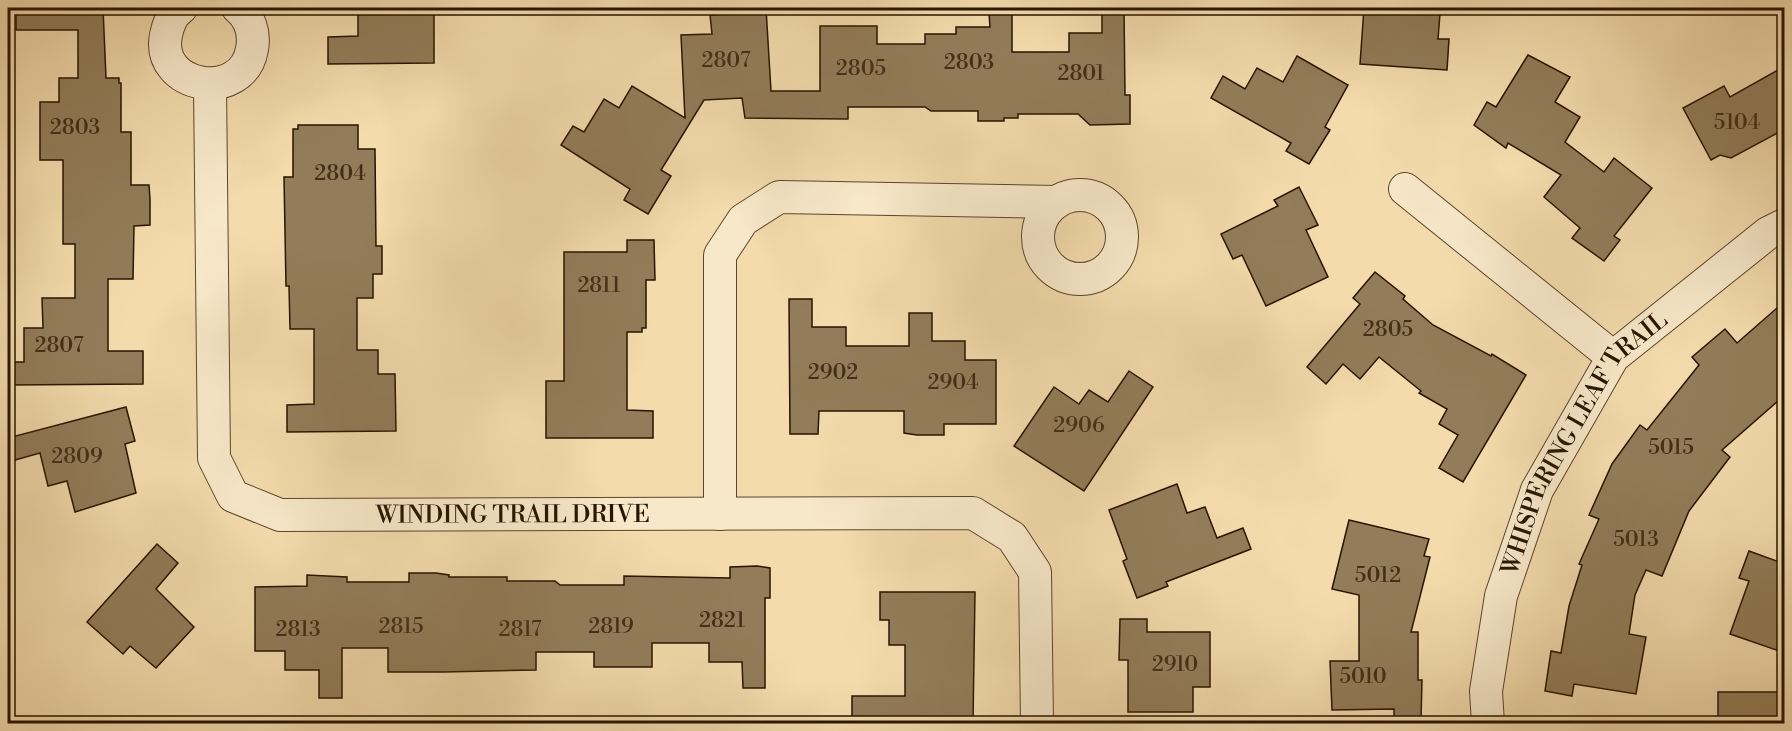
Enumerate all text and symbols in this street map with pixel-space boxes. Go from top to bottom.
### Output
house number: 2807 [701,48,751,74]
house number: 2803 [944,50,994,76]
house number: 2805 [836,56,886,82]
house number: 2801 [1057,61,1105,87]
house number: 5104 [1714,110,1760,136]
house number: 2803 [50,115,100,141]
house number: 2804 [314,161,366,187]
house number: 2811 [577,273,621,299]
street label: WHISPERING LEAF TRAIL [1495,305,1674,580]
house number: 2805 [1363,317,1413,343]
house number: 2807 [34,333,84,359]
house number: 2902 [808,360,858,386]
house number: 2904 [927,370,979,396]
house number: 2906 [1053,413,1105,439]
house number: 5015 [1648,435,1694,461]
house number: 2809 [51,444,103,470]
street label: WINDING TRAIL DRIVE [375,500,650,531]
house number: 5013 [1613,527,1659,553]
house number: 5012 [1355,563,1401,589]
house number: 2821 [699,608,745,634]
house number: 2815 [378,614,424,640]
house number: 2819 [588,614,634,640]
house number: 2813 [275,617,321,643]
house number: 2817 [499,617,542,643]
house number: 2910 [1152,652,1198,678]
house number: 5010 [1339,664,1387,690]

